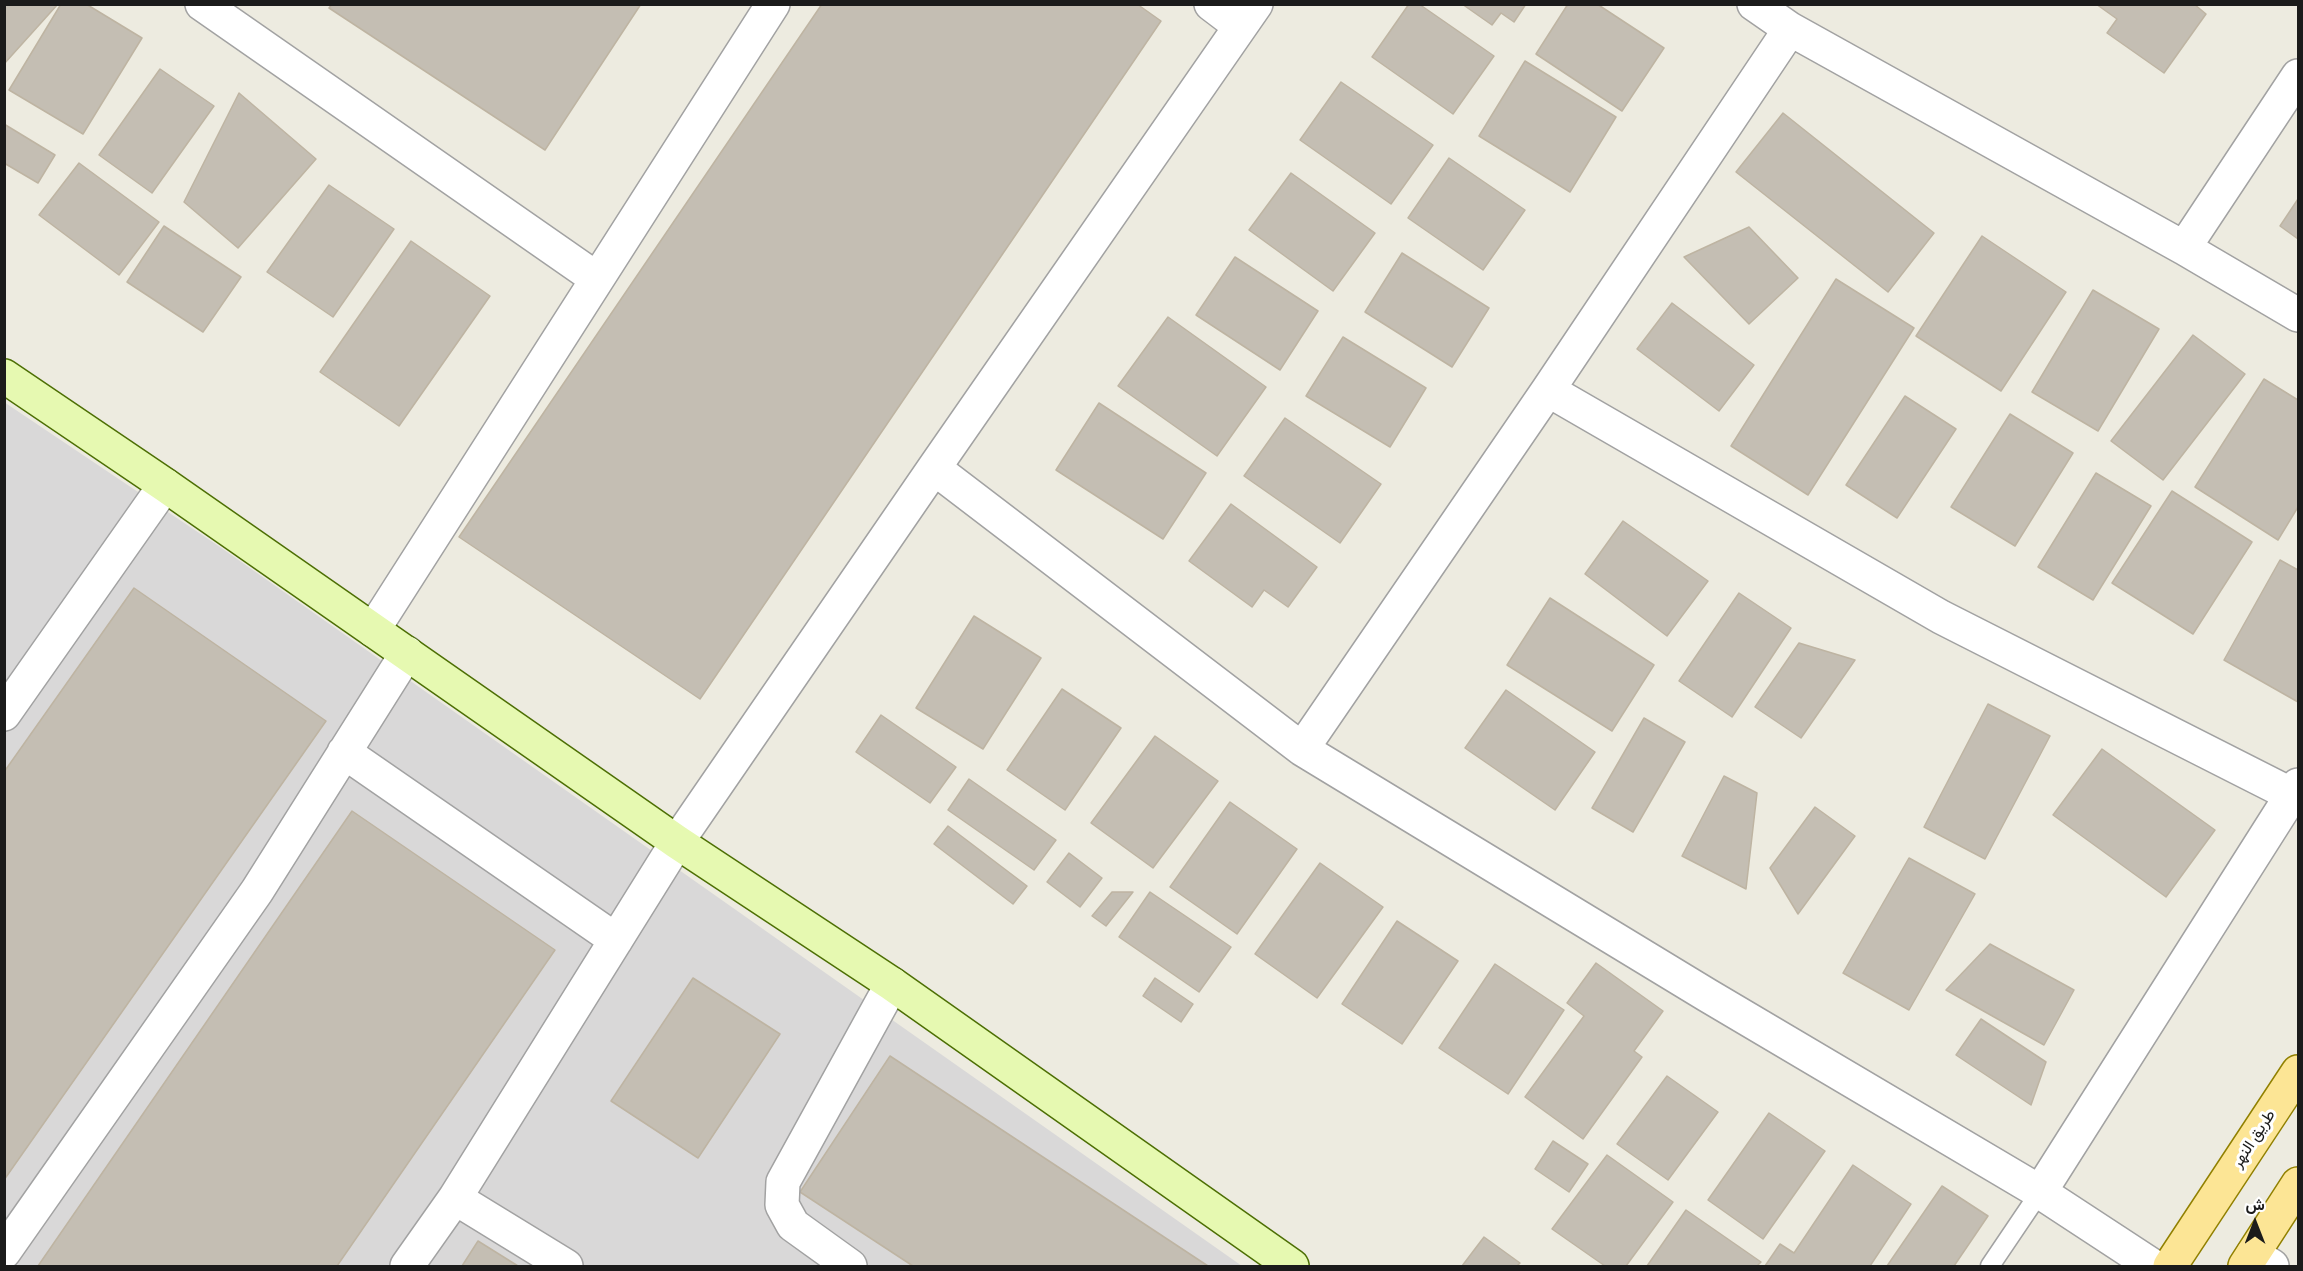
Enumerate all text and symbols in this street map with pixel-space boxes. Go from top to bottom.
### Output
street label: طريق النهر [2228,1106,2280,1172]
north arrow [2225,1193,2285,1253]
text: ش [2245,1195,2265,1215]

